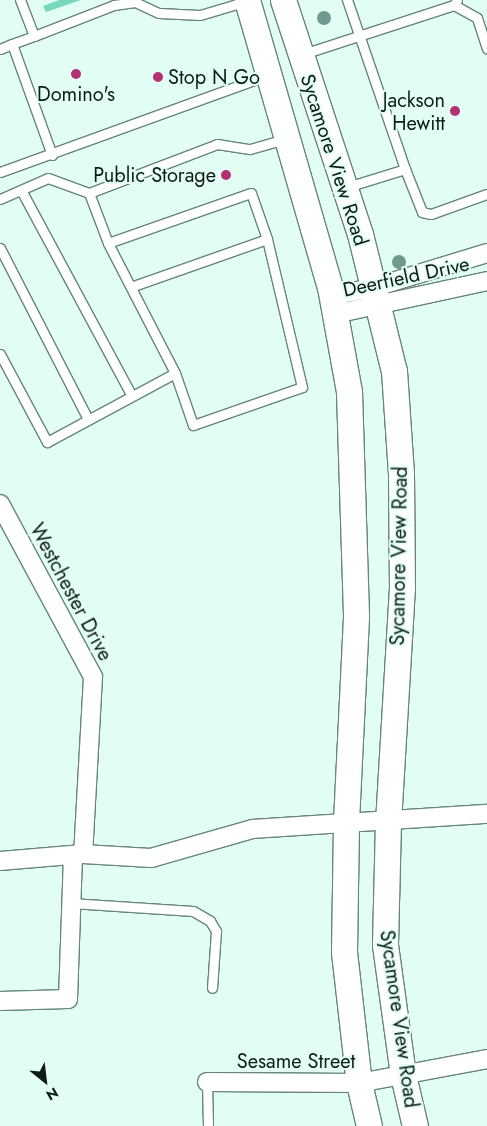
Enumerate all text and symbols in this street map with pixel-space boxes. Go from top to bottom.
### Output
place label: Stop N Go [168,65,260,89]
marker: Domino's [70,68,82,80]
marker: Stop N Go [152,71,164,83]
street label: Sycamore View Road [295,71,373,249]
place label: Domino's [37,82,115,106]
place label: Jackson Hewitt [383,88,445,135]
marker: Jackson Hewitt [449,105,461,117]
place label: Public Storage [93,163,216,187]
marker: Public Storage [220,169,232,181]
street label: Deerfield Drive [341,252,471,302]
street label: Sycamore View Road [385,466,413,646]
street label: Westchester Drive [25,519,117,665]
street label: Sycamore View Road [375,929,423,1109]
street label: Sesame Street [237,1049,355,1073]
north arrow [20,1056,70,1106]
text: N [43,1083,62,1106]

